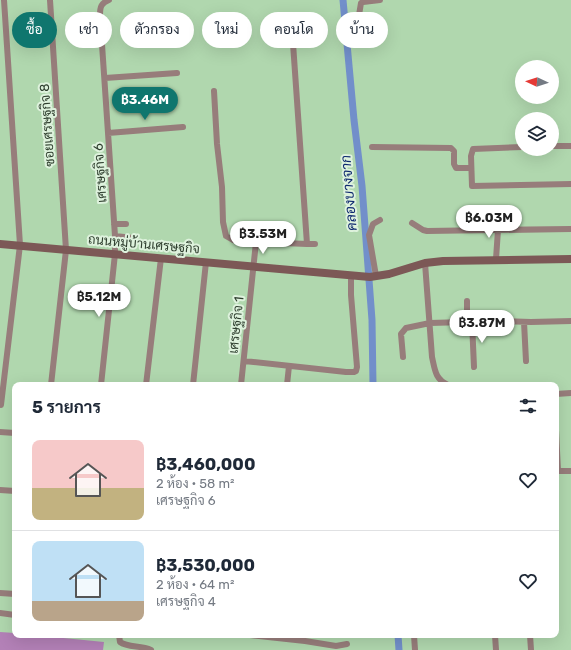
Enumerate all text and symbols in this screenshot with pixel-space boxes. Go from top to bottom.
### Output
chip: ซื้อ [12,12,57,48]
chip: เช่า [65,12,112,48]
chip: ตัวกรอง [120,12,194,48]
chip: ใหม่ [202,12,252,48]
chip: คอนโด [260,12,328,48]
chip: บ้าน [336,12,388,48]
north arrow [515,60,559,104]
map controls [515,60,559,156]
street label: ซอยเศรษฐกิจ 8 [36,83,58,167]
pin: ฿3.46M [112,87,178,121]
text: ฿3.46M [121,92,169,107]
button: layers [515,112,559,156]
street label: เศรษฐกิจ 6 [89,142,111,203]
water label: คลองบางจาก [337,154,361,232]
pin: ฿6.03M [456,205,522,239]
text: ฿6.03M [465,210,513,225]
pin: ฿3.53M [230,221,296,255]
text: ฿3.53M [239,226,287,241]
street label: ถนนหมู่บ้านเศรษฐกิจ [87,230,201,258]
pin: ฿5.12M [66,284,132,318]
text: ฿5.12M [77,289,121,304]
street label: เศรษฐกิจ 1 [225,296,247,354]
pin: ฿3.87M [449,310,515,344]
text: ฿3.87M [458,315,506,330]
icon: filters [517,395,539,417]
text: 5 รายการ [32,397,101,417]
text: ฿3,460,000 [156,454,255,474]
icon: home [64,456,112,504]
icon: heart [517,469,539,491]
text: 2 ห้อง · 58 m² [156,476,234,491]
text: เศรษฐกิจ 6 [156,493,216,508]
text: ฿3,530,000 [156,555,255,575]
icon: home [64,557,112,605]
icon: heart [517,570,539,592]
text: 2 ห้อง · 64 m² [156,577,234,592]
text: เศรษฐกิจ 4 [156,594,216,609]

